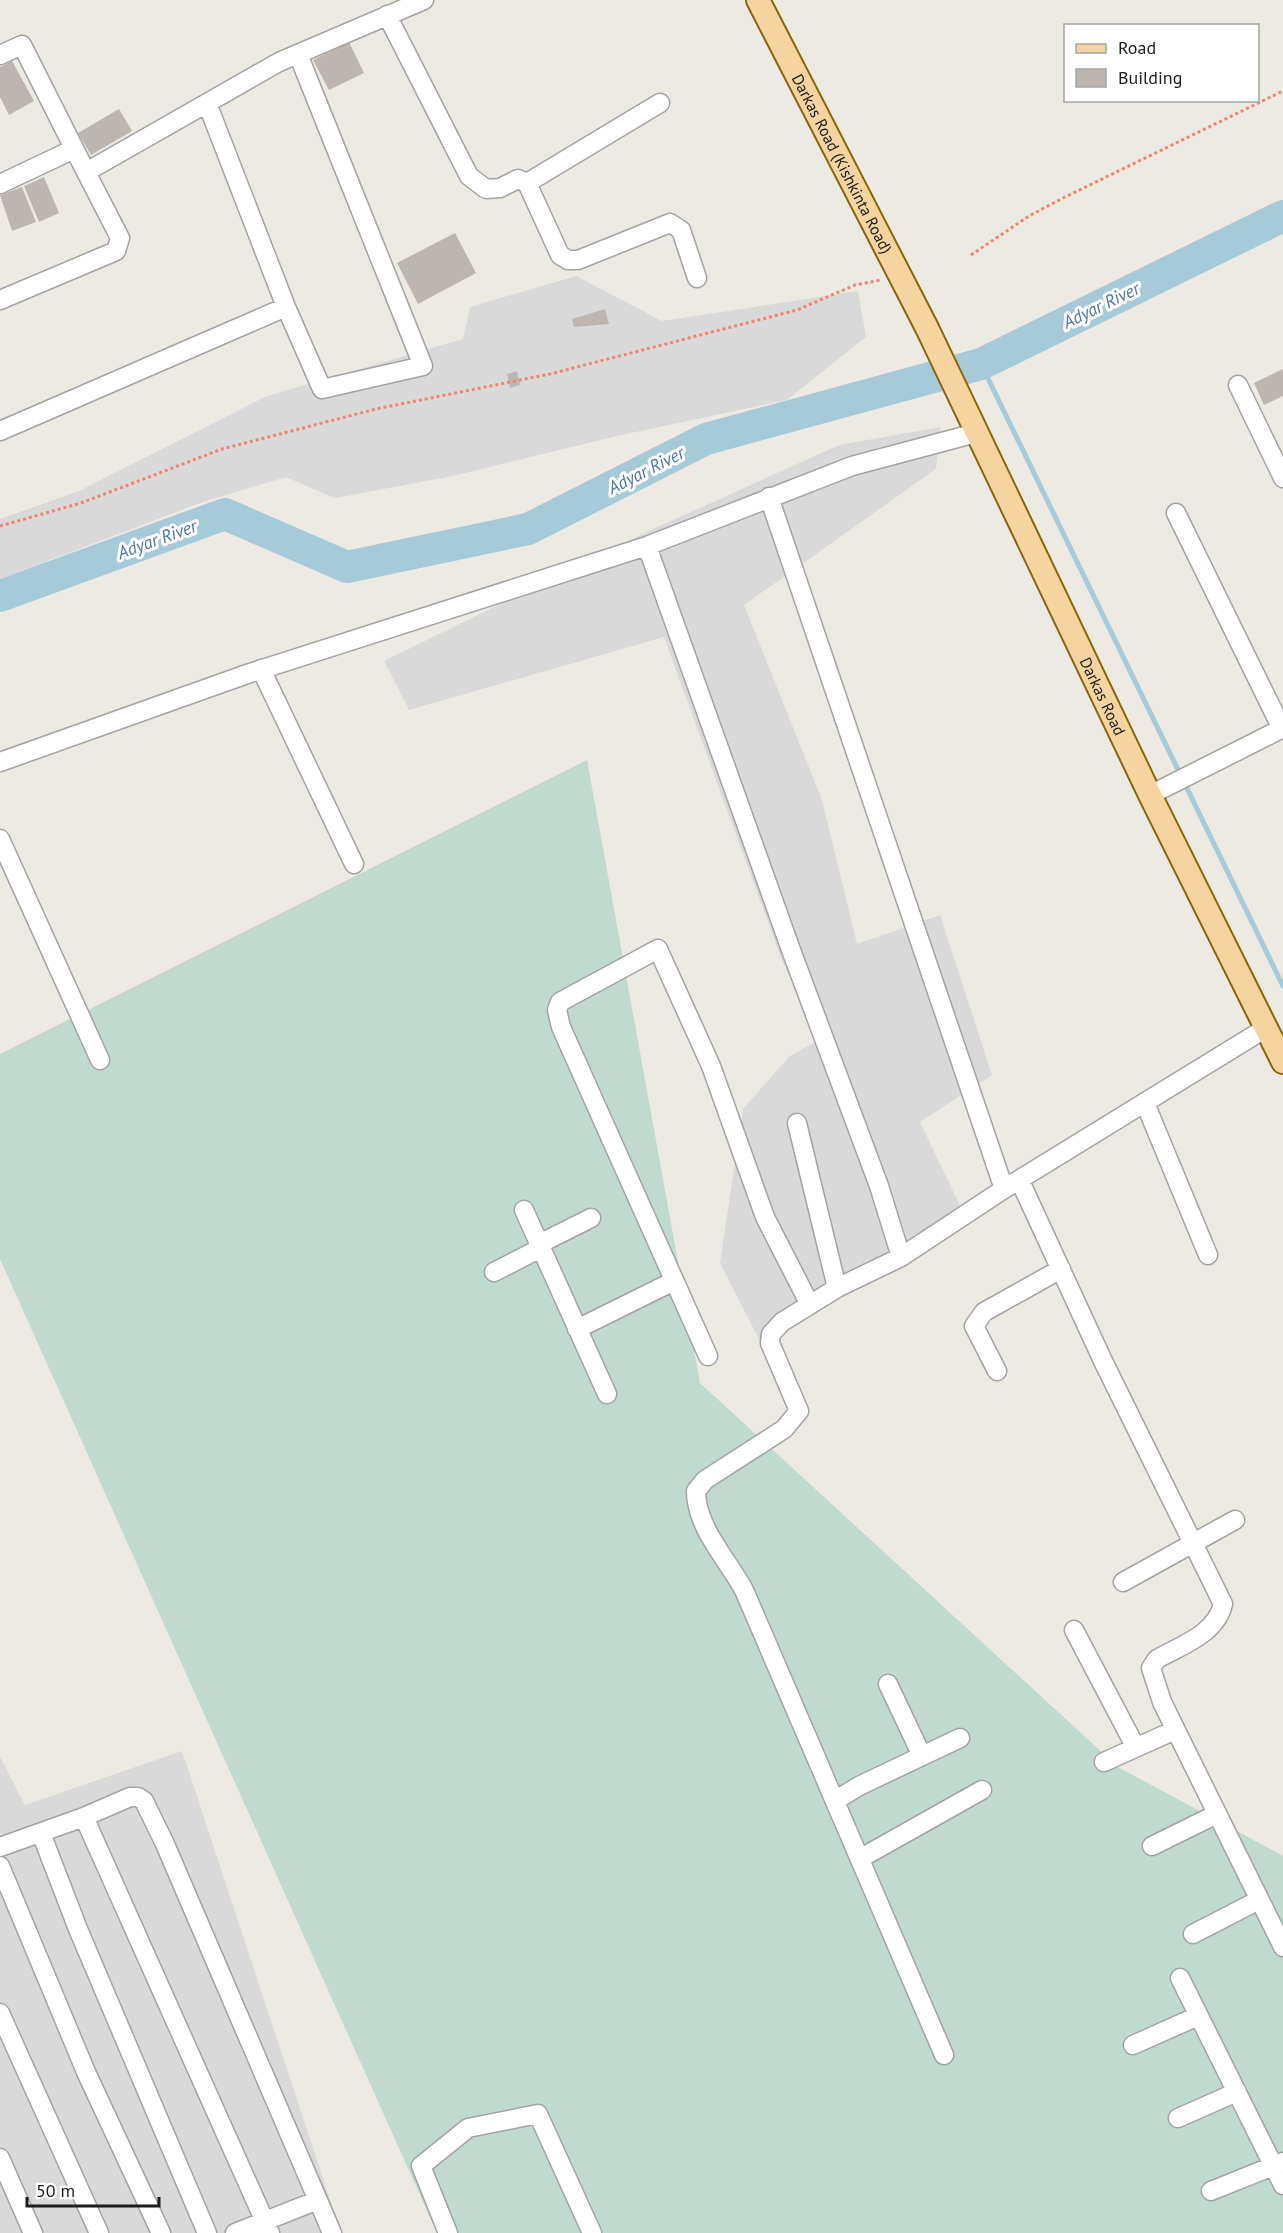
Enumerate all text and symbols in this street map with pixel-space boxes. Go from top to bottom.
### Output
legend [1064,24,1259,102]
text: Road [1118,36,1156,59]
text: Building [1118,66,1182,89]
street label: Darkas Road (Kishkinta Road) [788,70,897,257]
water label: Adyar River [1058,276,1144,334]
water label: Adyar River [603,440,689,499]
water label: Adyar River [113,514,201,564]
street label: Darkas Road [1076,654,1130,739]
scale bar [27,2170,159,2208]
text: 50 m [36,2179,75,2202]

